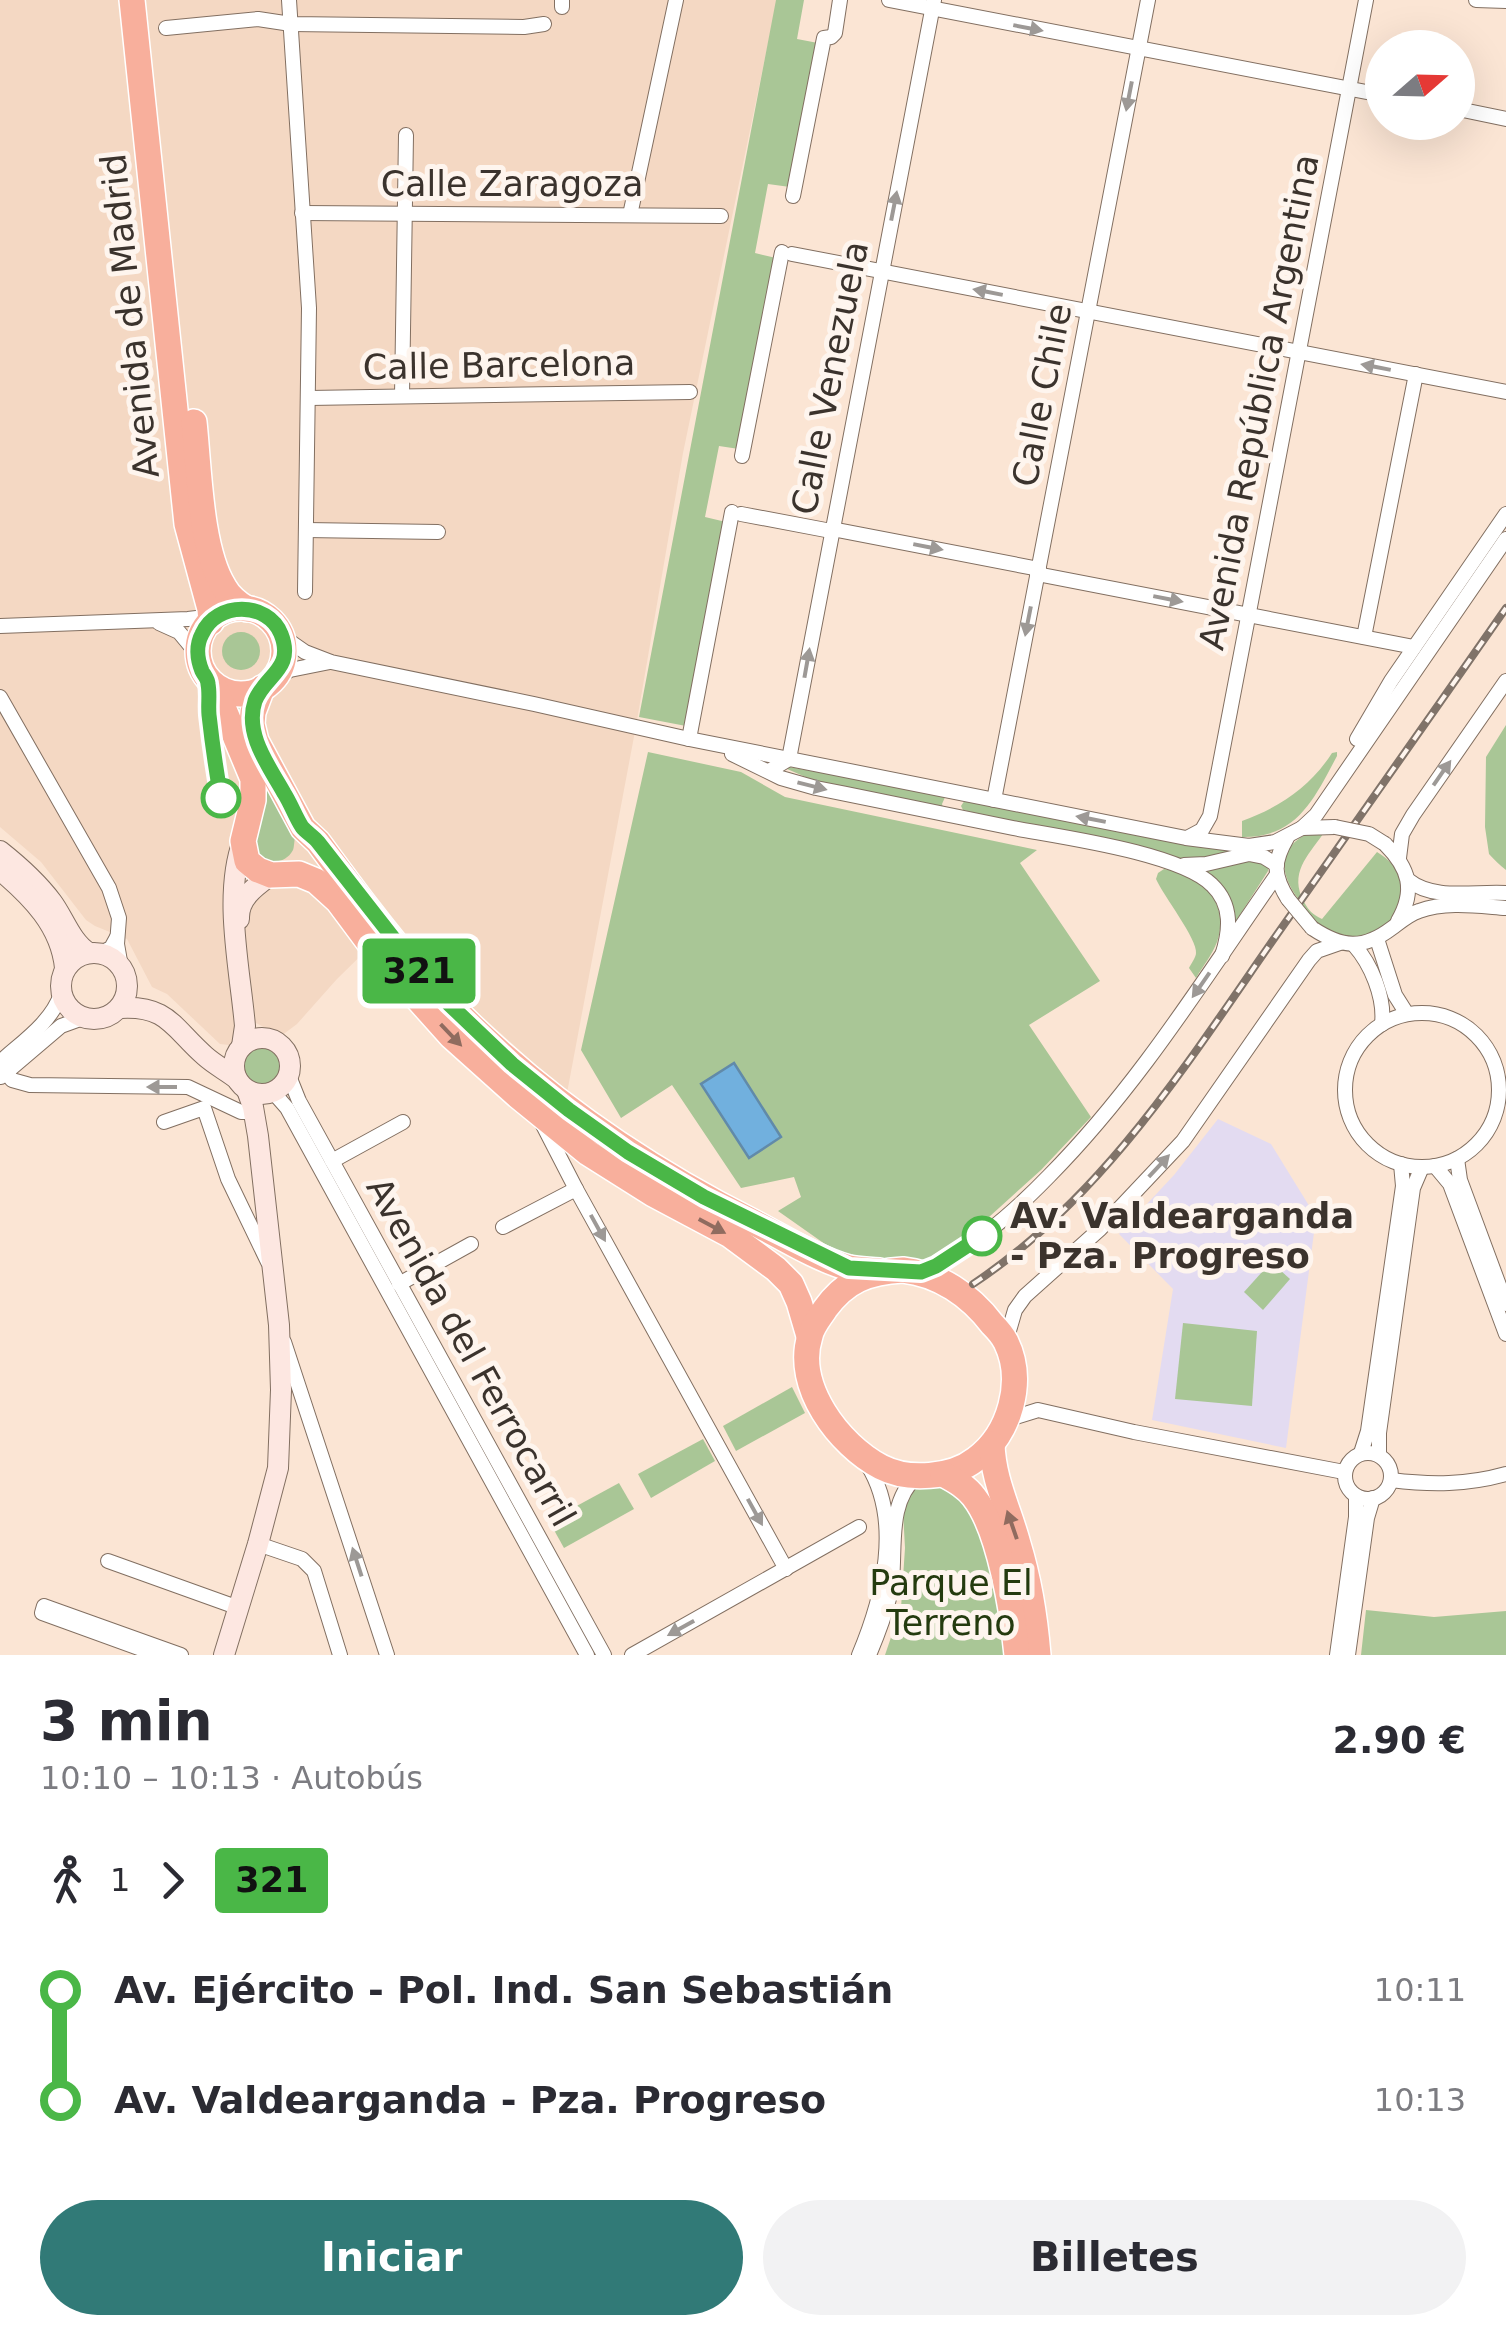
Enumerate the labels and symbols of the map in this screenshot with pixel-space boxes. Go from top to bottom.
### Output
one-way arrow [1012,20,1043,36]
north arrow [1365,30,1475,140]
one-way arrow [1121,81,1137,112]
street label: Avenida República Argentina [1191,151,1327,653]
street label: Avenida de Madrid [93,152,167,480]
street label: Calle Zaragoza [381,164,643,204]
one-way arrow [887,190,902,221]
street label: Calle Venezuela [784,238,876,518]
one-way arrow [972,283,1003,299]
street label: Calle Chile [1005,300,1079,490]
street label: Calle Barcelona [362,343,636,387]
one-way arrow [1360,358,1391,374]
one-way arrow [912,540,944,555]
one-way arrow [1152,592,1183,608]
one-way arrow [1020,606,1036,637]
one-way arrow [800,646,815,678]
one-way arrow [1432,759,1451,786]
unlabelled marker [202,779,240,817]
one-way arrow [797,779,828,794]
one-way arrow [1075,811,1106,826]
line badge: 321 [362,938,476,1004]
one-way arrow [1192,972,1211,999]
one-way arrow [438,1022,462,1046]
one-way arrow [146,1079,178,1095]
one-way arrow [1147,1154,1170,1178]
street label: Avenida del Ferrocarril [358,1171,584,1533]
place label: Av. Valdearganda - Pza. Progreso [1010,1196,1354,1276]
one-way arrow [590,1213,607,1242]
one-way arrow [697,1217,726,1234]
marker: Av. Valdearganda - Pza. Progreso [963,1217,1001,1255]
one-way arrow [746,1498,763,1527]
one-way arrow [1004,1510,1019,1540]
one-way arrow [348,1547,363,1577]
park label: Parque El Terreno [869,1563,1033,1643]
one-way arrow [666,1620,695,1637]

